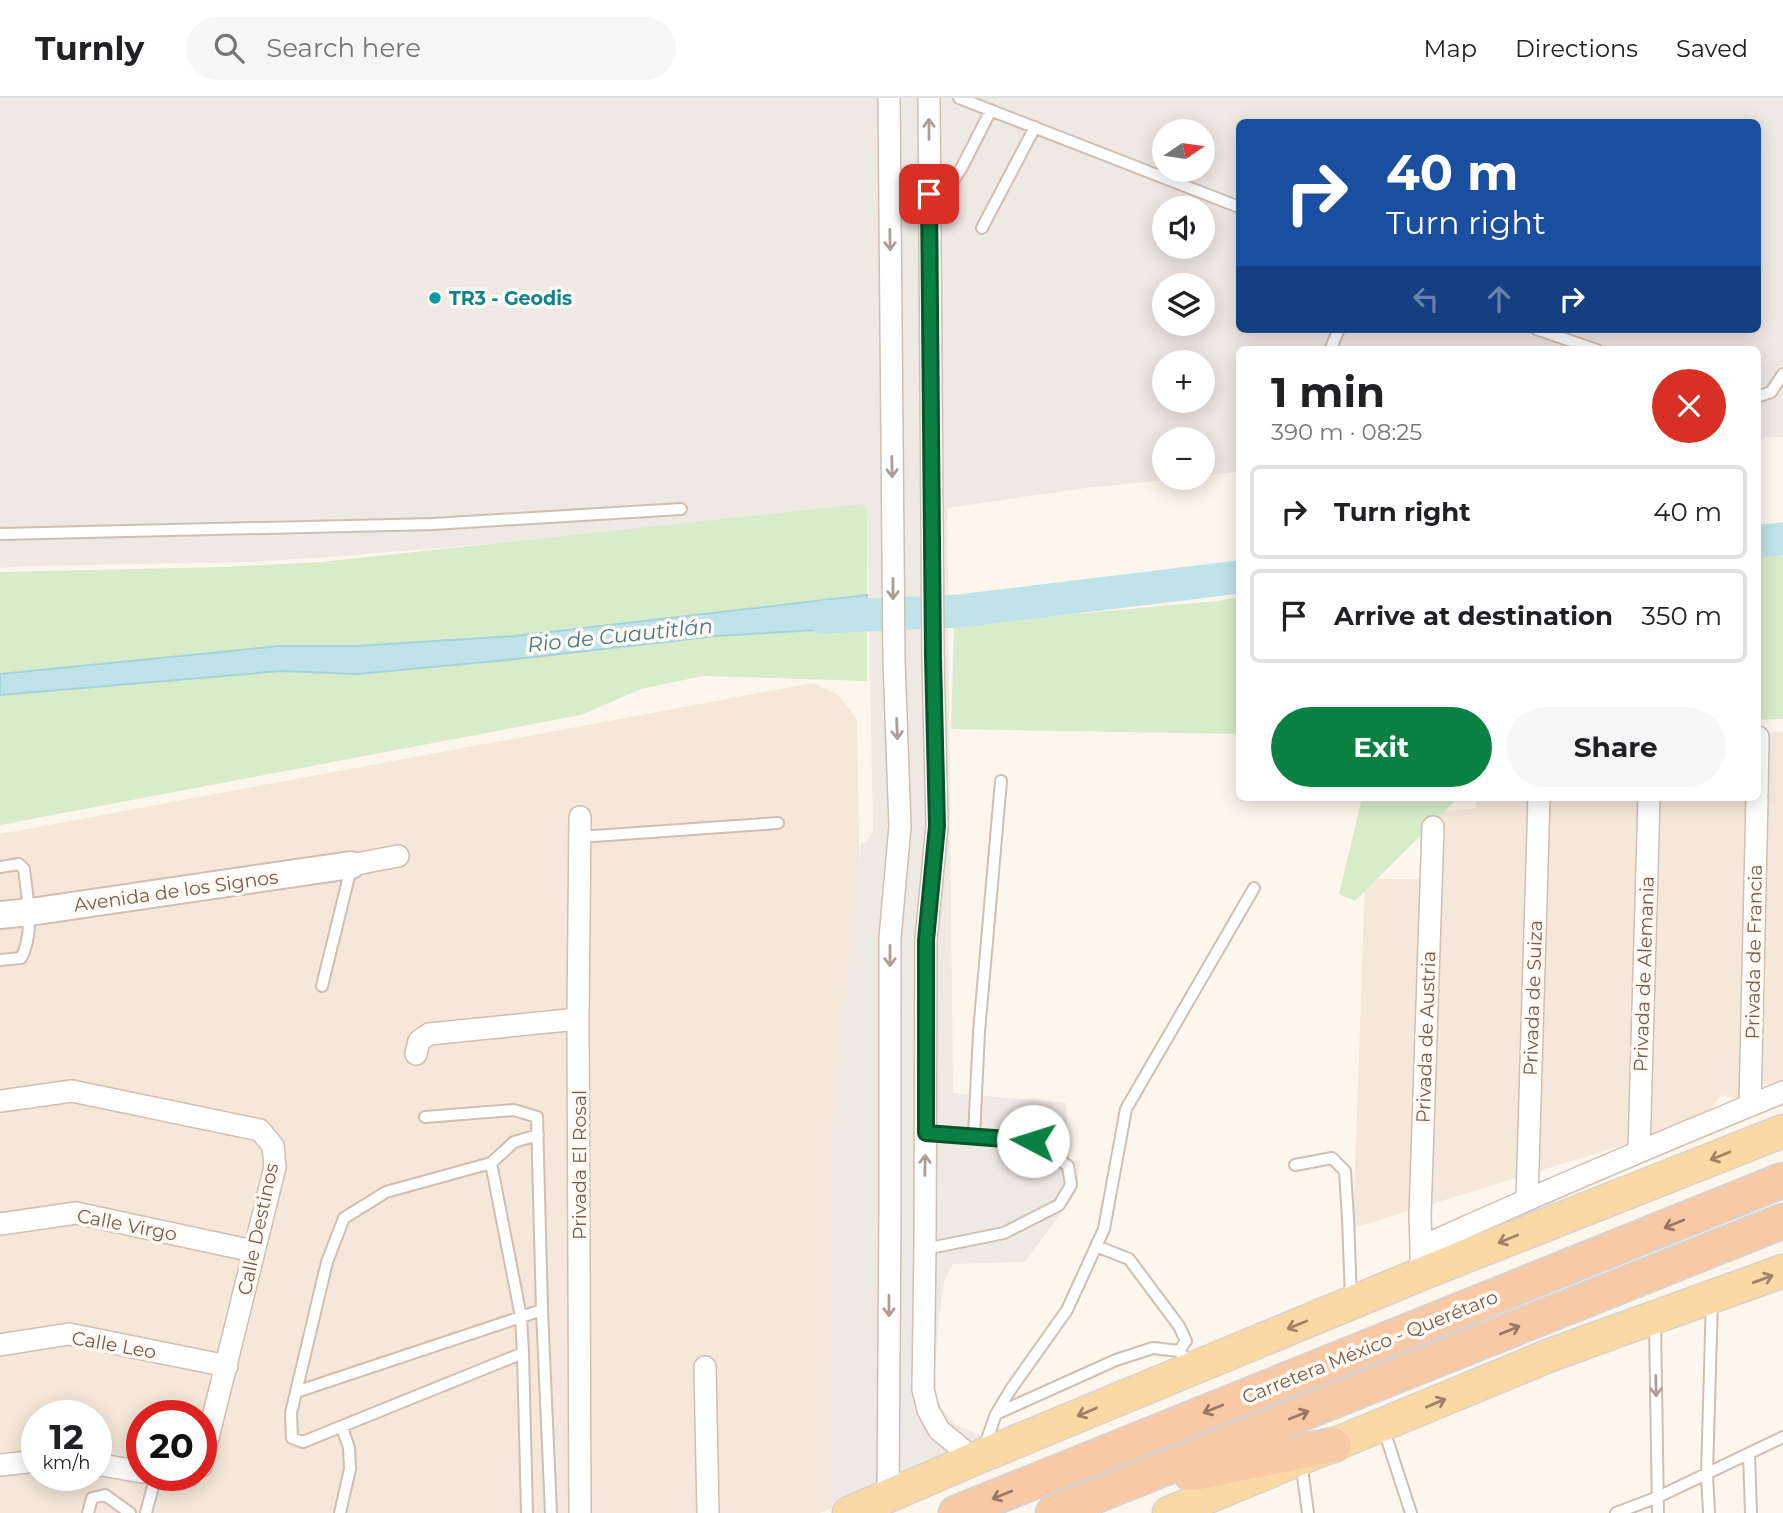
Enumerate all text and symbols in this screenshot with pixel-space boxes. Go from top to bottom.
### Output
search box [186,17,676,80]
text: Turnly [35,28,144,68]
icon: search [210,29,248,67]
text: Search here [266,32,421,64]
text: Map [1424,34,1477,63]
text: Directions [1515,34,1638,63]
text: Saved [1676,34,1748,63]
one-way arrow [922,118,936,141]
north arrow [1152,119,1214,182]
map controls [1152,119,1215,490]
text: 40 m [1386,143,1518,202]
icon: right [1271,147,1362,238]
pin [899,164,959,224]
icon: arrive [910,175,948,213]
button: sound [1152,196,1215,259]
text: Turn right [1386,203,1546,242]
one-way arrow [883,228,897,251]
button: layers [1152,273,1215,336]
icon: left [1407,280,1445,318]
icon: ahead [1480,280,1518,318]
icon: right [1553,280,1591,318]
place label: TR3 - Geodis [449,287,572,310]
marker: TR3 - Geodis [427,290,443,306]
button: + [1152,350,1215,413]
text: 1 min [1271,366,1385,418]
button: close [1652,369,1726,443]
text: 390 m · 08:25 [1271,418,1422,446]
button: − [1152,427,1215,490]
one-way arrow [885,455,899,478]
icon: right [1275,493,1313,531]
text: Turn right [1334,496,1470,528]
text: 40 m [1653,496,1722,528]
one-way arrow [886,577,900,600]
icon: arrive [1275,597,1313,635]
text: Arrive at destination [1334,600,1613,632]
text: 350 m [1641,600,1722,632]
water label: Rio de Cuautitlán [526,613,714,657]
button: Exit [1271,707,1492,787]
button: Share [1506,707,1726,787]
one-way arrow [890,717,903,740]
street label: Privada de Francia [1741,864,1767,1040]
street label: Avenida de los Signos [72,865,280,917]
street label: Privada de Alemania [1629,876,1659,1072]
street label: Privada de Suiza [1519,920,1547,1076]
one-way arrow [883,944,897,967]
street label: Privada de Austria [1411,950,1441,1124]
street label: Privada El Rosal [568,1090,591,1240]
position arrow [996,1104,1070,1178]
one-way arrow [1709,1150,1731,1163]
one-way arrow [918,1154,932,1177]
street label: Calle Destinos [233,1161,283,1297]
street label: Calle Virgo [75,1204,179,1246]
one-way arrow [1664,1218,1686,1231]
one-way arrow [1498,1234,1519,1247]
one-way arrow [1751,1272,1773,1284]
street label: Carretera México - Querétaro [1239,1285,1501,1409]
one-way arrow [882,1294,896,1317]
one-way arrow [1287,1320,1309,1333]
one-way arrow [1498,1323,1520,1336]
street label: Calle Leo [70,1326,158,1364]
one-way arrow [1649,1374,1663,1397]
one-way arrow [1424,1395,1446,1408]
speed limit sign: 20 [126,1400,217,1491]
one-way arrow [1203,1404,1224,1417]
one-way arrow [1077,1407,1098,1420]
one-way arrow [1287,1407,1309,1420]
text: 12 [49,1415,84,1458]
text: km/h [42,1452,91,1474]
one-way arrow [992,1489,1013,1502]

